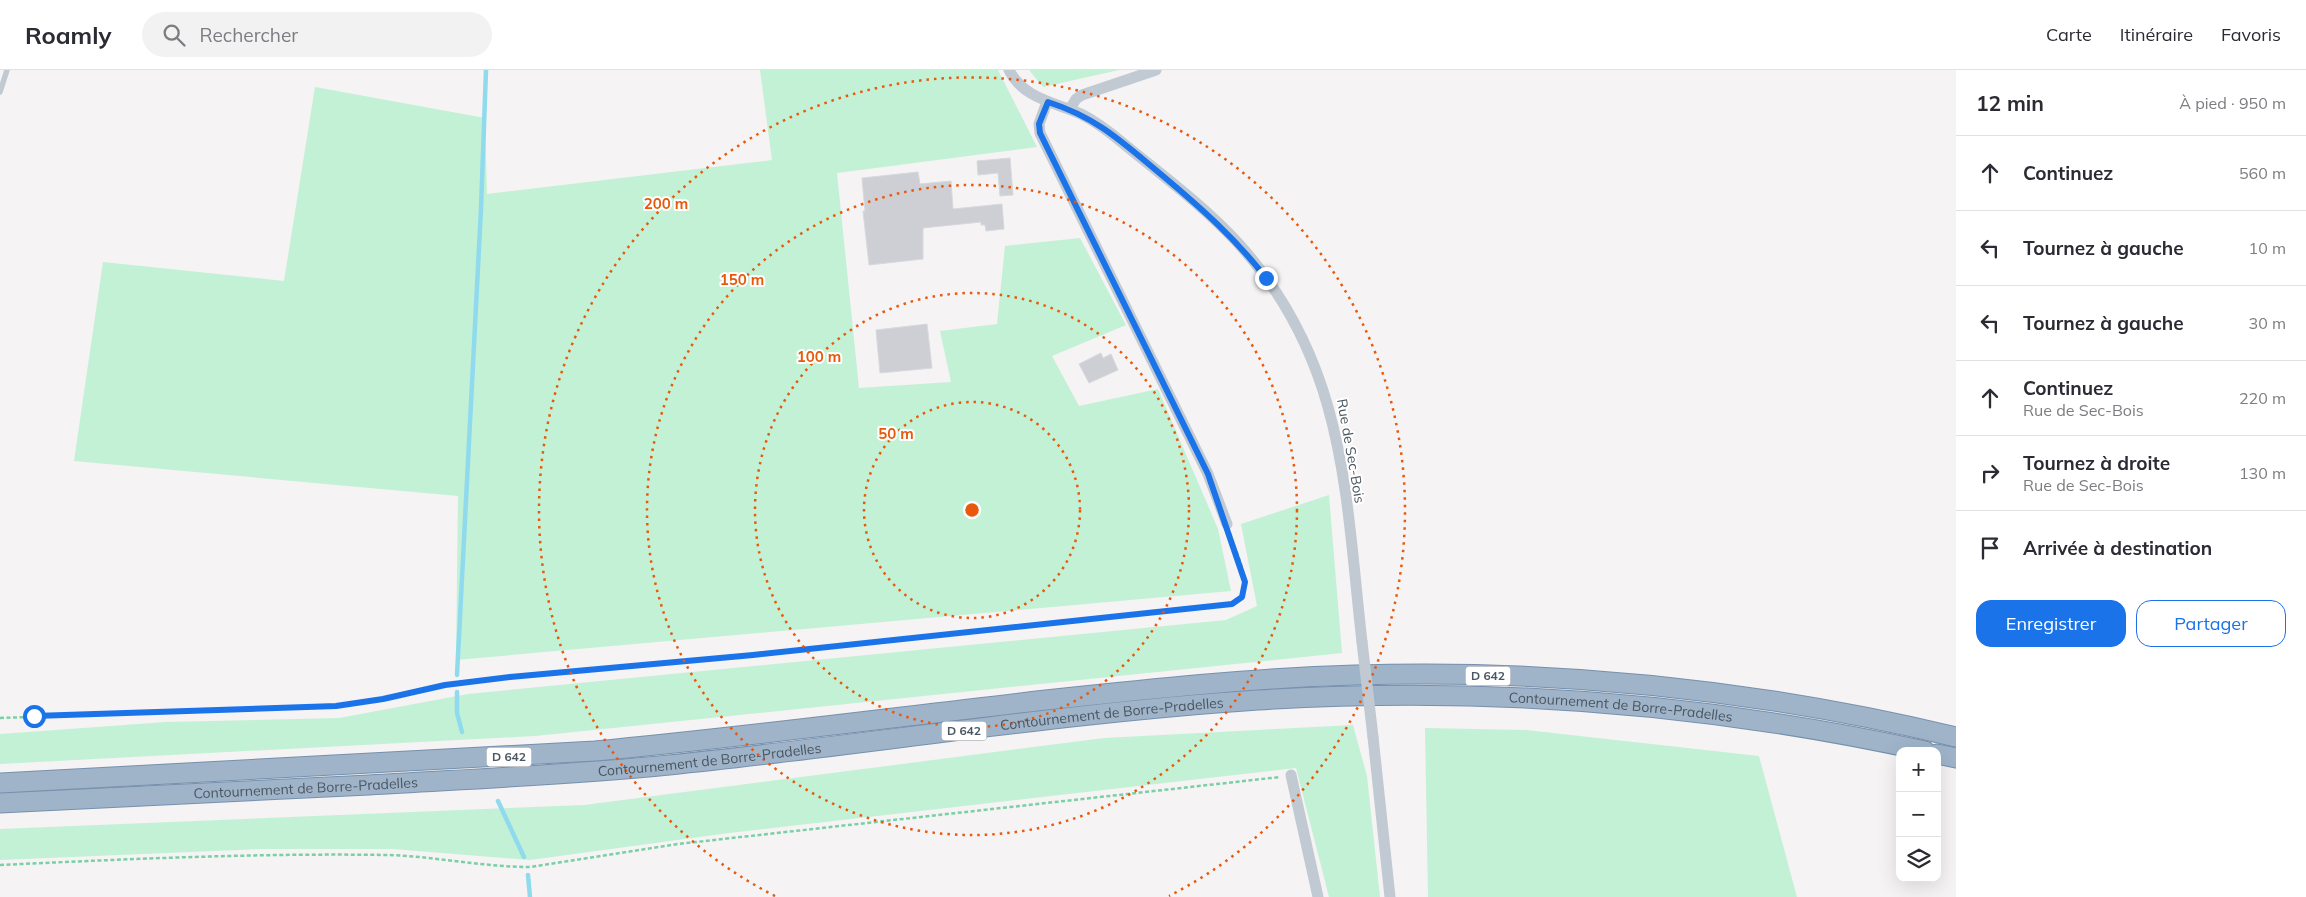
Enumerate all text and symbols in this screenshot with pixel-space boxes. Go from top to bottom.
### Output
search box [142,12,492,57]
text: Roamly [25,20,112,50]
icon: search [160,21,188,49]
text: Rechercher [200,23,298,47]
text: Carte [2046,23,2092,46]
text: Itinéraire [2120,23,2193,46]
text: Favoris [2221,23,2281,46]
text: 12 min [1976,90,2044,116]
text: À pied · 950 m [2179,93,2286,113]
icon: ahead [1976,159,2004,187]
text: Continuez [2023,161,2113,185]
text: 560 m [2239,163,2286,183]
text: 200 m [644,194,688,213]
icon: left [1976,234,2004,262]
text: Tournez à gauche [2023,236,2184,260]
text: 10 m [2249,238,2286,258]
route end [1255,267,1278,290]
text: 150 m [720,270,764,289]
icon: left [1976,309,2004,337]
text: Tournez à gauche [2023,311,2184,335]
text: 30 m [2249,313,2286,333]
text: 100 m [797,347,841,366]
text: Continuez [2023,376,2113,400]
icon: ahead [1976,384,2004,412]
text: 220 m [2239,388,2286,408]
street label: Rue de Sec-Bois [1333,397,1369,505]
text: Rue de Sec-Bois [2023,400,2144,420]
text: 50 m [878,424,914,443]
text: Tournez à droite [2023,451,2170,475]
icon: right [1976,459,2004,487]
text: 130 m [2239,463,2286,483]
text: Rue de Sec-Bois [2023,475,2144,495]
centre of rings [963,501,981,519]
icon: arrive [1976,534,2004,562]
text: Arrivée à destination [2023,536,2212,560]
button: Enregistrer [1976,600,2126,647]
button: Partager [2136,600,2286,647]
road number: D 642 [1466,666,1510,686]
street label: Contournement de Borre-Pradelles [1508,688,1734,726]
street label: Contournement de Borre-Pradelles [999,693,1224,734]
route start [23,705,46,728]
road number: D 642 [942,721,986,740]
street label: Contournement de Borre-Pradelles [597,739,822,780]
map controls [1896,747,1941,882]
button: + [1896,747,1941,792]
road number: D 642 [486,748,532,766]
street label: Contournement de Borre-Pradelles [193,773,418,803]
button: − [1896,792,1941,837]
button: layers [1896,837,1941,882]

